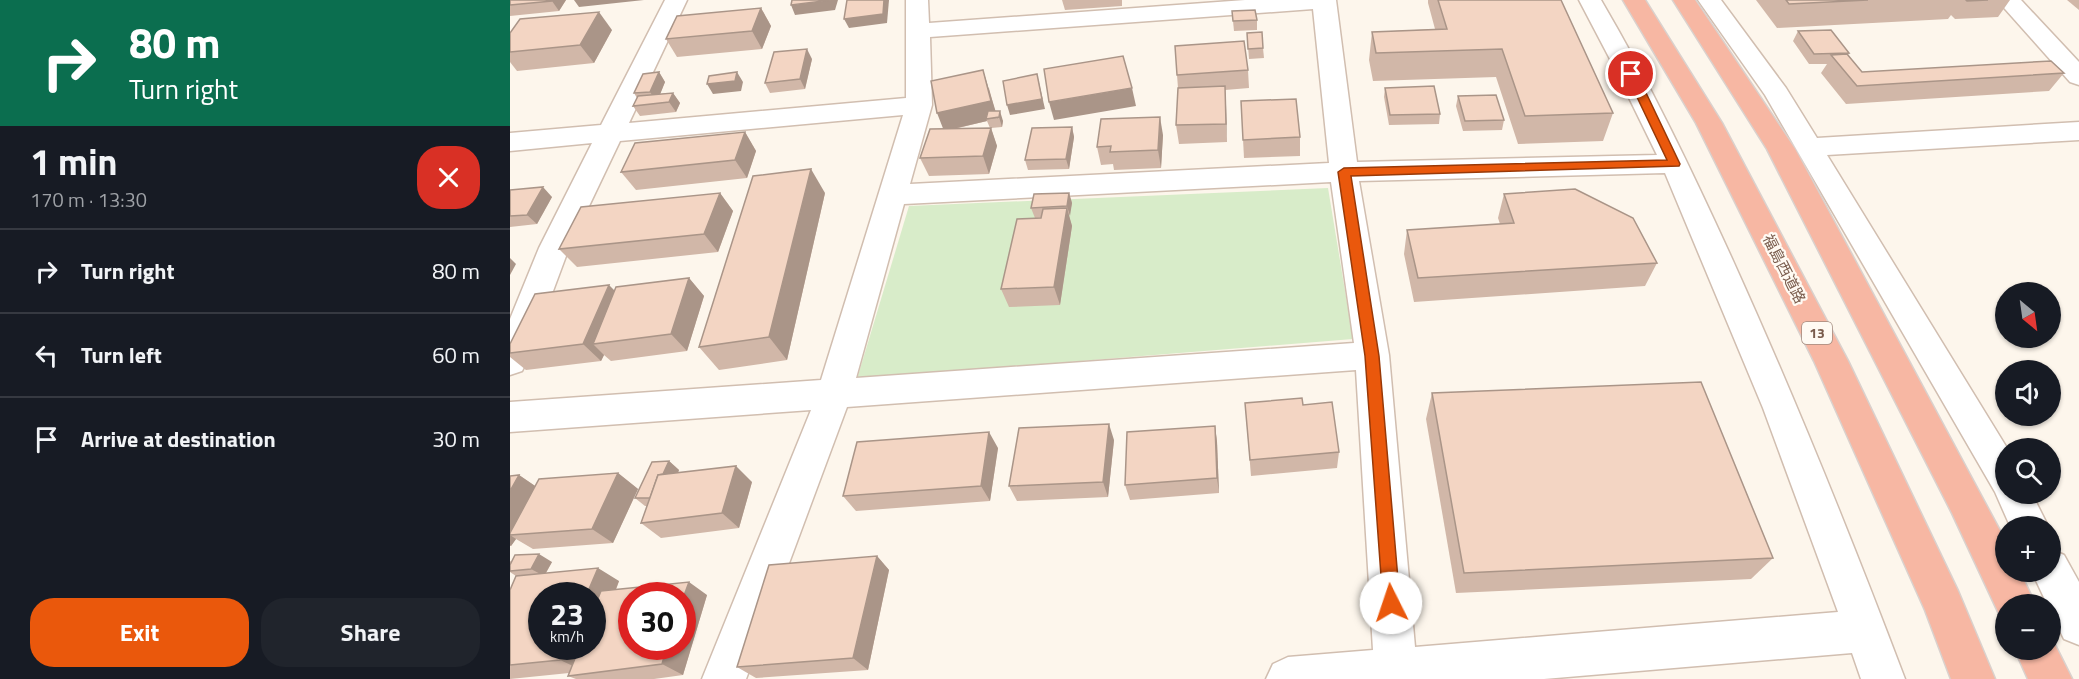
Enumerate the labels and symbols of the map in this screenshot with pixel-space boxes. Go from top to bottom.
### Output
pin [1605,48,1656,99]
street label: 福島西道路 [1757,230,1812,307]
north arrow [1995,282,2061,348]
road number: 13 [1802,322,1832,344]
position arrow [1359,571,1423,635]
speed limit sign: 30 [618,582,696,660]

